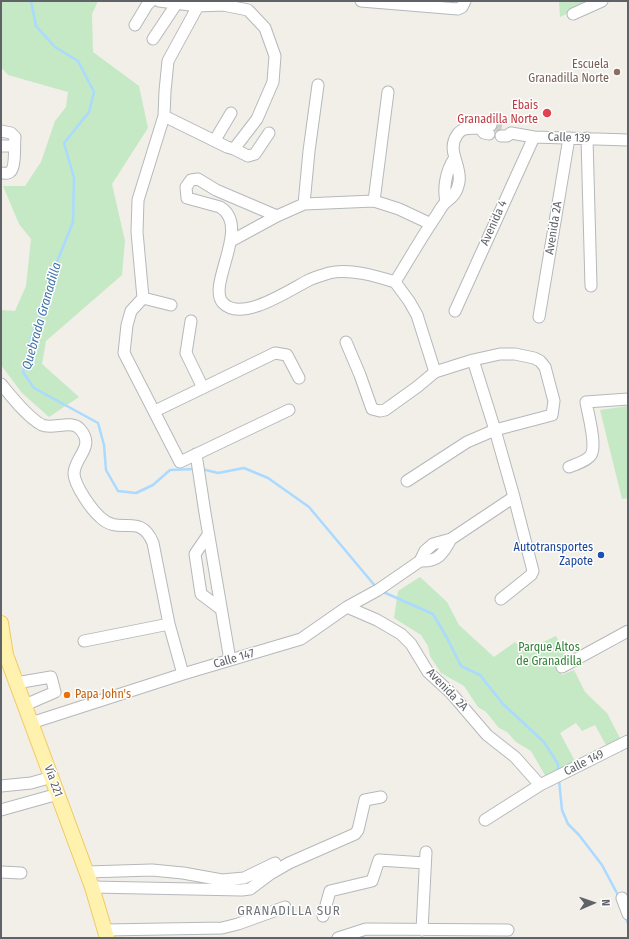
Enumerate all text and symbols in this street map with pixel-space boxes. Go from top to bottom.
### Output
place label: Escuela Granadilla Norte [528,58,609,86]
marker: Escuela Granadilla Norte [612,67,622,77]
place label: Ebais Granadilla Norte [457,99,538,127]
marker: Ebais Granadilla Norte [541,107,553,119]
street label: Calle 139 [547,130,591,146]
street label: Avenida 4 [478,198,510,248]
street label: Avenida 2A [543,200,565,256]
water label: Quebrada Granadilla [19,261,65,371]
place label: Autotransportes Zapote [514,541,593,569]
marker: Autotransportes Zapote [596,550,606,560]
park label: Parque Altos de Granadilla [516,641,582,669]
street label: Calle 147 [212,646,256,672]
street label: Avenida 2A [423,666,471,714]
place label: Papa John's [75,688,131,702]
marker: Papa John's [62,690,72,700]
street label: Calle 149 [562,747,606,779]
street label: Vía 221 [41,763,65,799]
north arrow [573,883,613,923]
text: N [599,899,612,906]
district label: GRANADILLA SUR [237,903,341,919]

